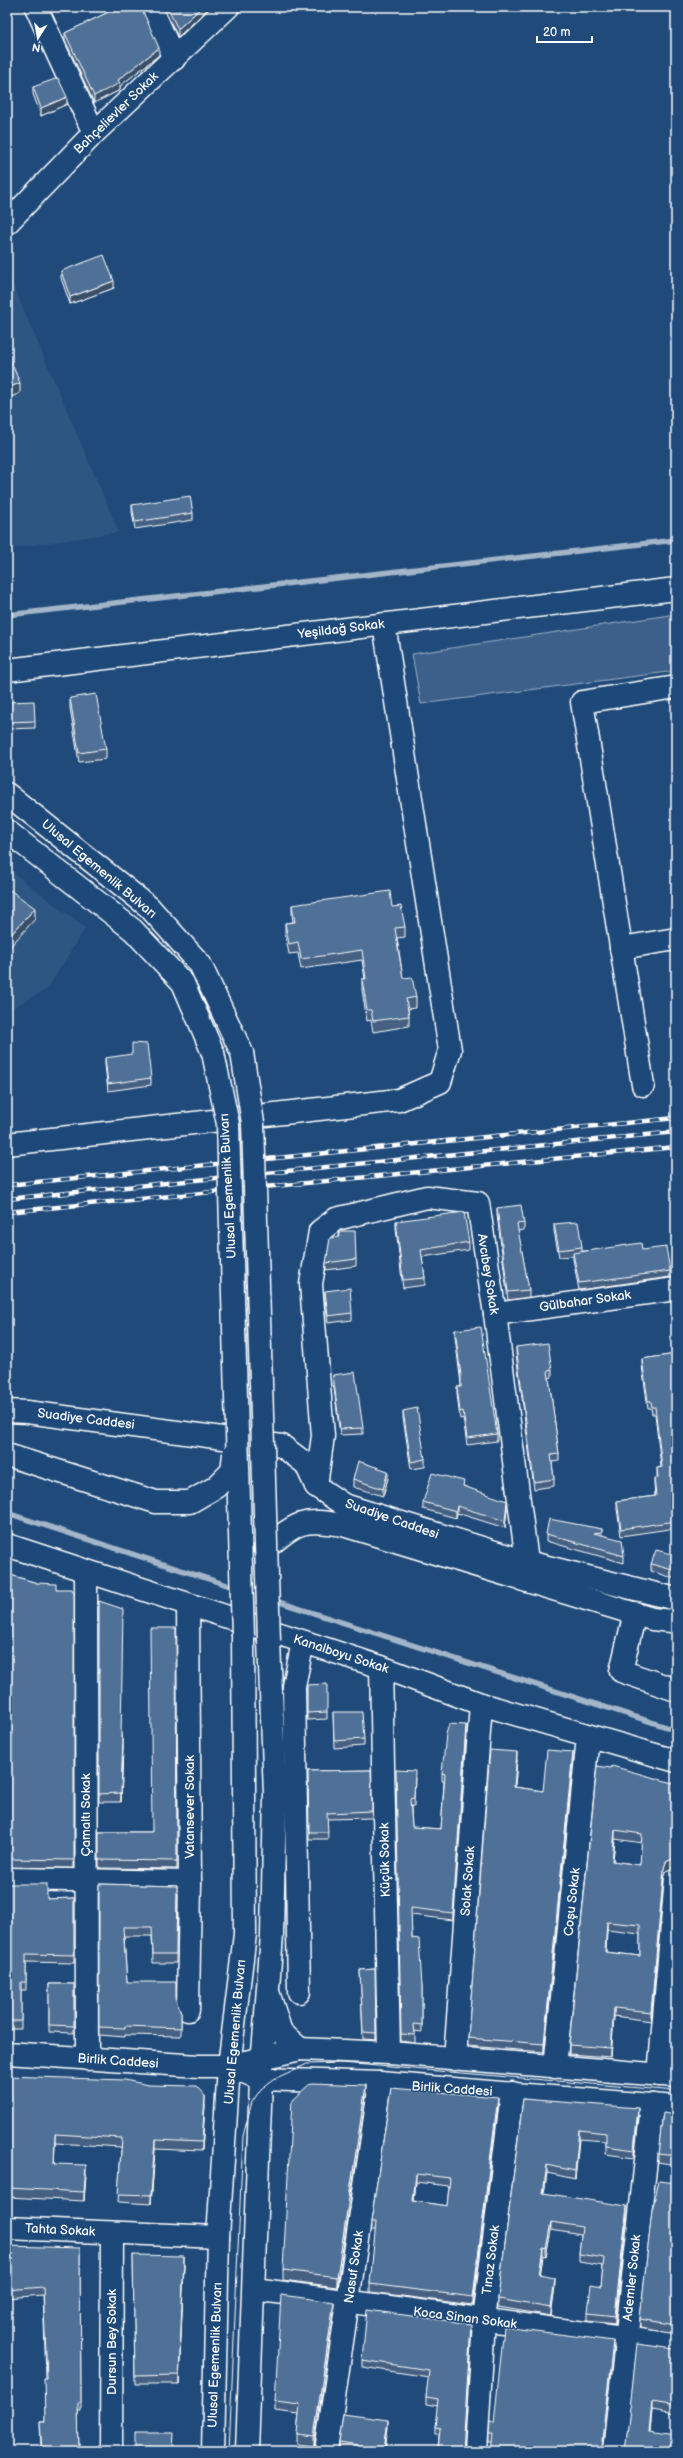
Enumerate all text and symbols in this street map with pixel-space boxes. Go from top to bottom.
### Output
north arrow [18,18,58,58]
scale bar [537,18,592,44]
text: 20 m [543,25,570,40]
text: N [31,40,41,54]
street label: Bahçelievler Sokak [70,68,162,157]
street label: Yeşildağ Sokak [296,616,386,642]
street label: Ulusal Egemenlik Bulvarı [38,816,160,922]
street label: Ulusal Egemenlik Bulvarı [216,1113,240,1259]
street label: Avcıbey Sokak [474,1232,502,1316]
street label: Gülbahar Sokak [538,1287,632,1315]
street label: Suadiye Caddesi [36,1405,136,1433]
street label: Suadiye Caddesi [343,1495,441,1543]
street label: Kanalboyu Sokak [291,1631,391,1677]
street label: Vatansever Sokak [182,1755,198,1859]
street label: Çamaltı Sokak [78,1773,94,1857]
street label: Küçük Sokak [376,1822,394,1897]
street label: Solak Sokak [458,1845,478,1917]
street label: Coşu Sokak [560,1866,584,1937]
street label: Ulusal Egemenlik Bulvarı [221,1959,249,2105]
street label: Birlik Caddesi [77,2050,159,2072]
street label: Birlik Caddesi [411,2078,493,2100]
street label: Tahta Sokak [24,2220,96,2240]
street label: Tınaz Sokak [479,2224,503,2296]
street label: Nasuf Sokak [341,2229,367,2304]
street label: Ademler Sokak [619,2233,645,2322]
street label: Ulusal Egemenlik Bulvarı [204,2282,226,2428]
street label: Dursun Bey Sokak [104,2288,120,2395]
street label: Koca Sinan Sokak [412,2304,518,2332]

